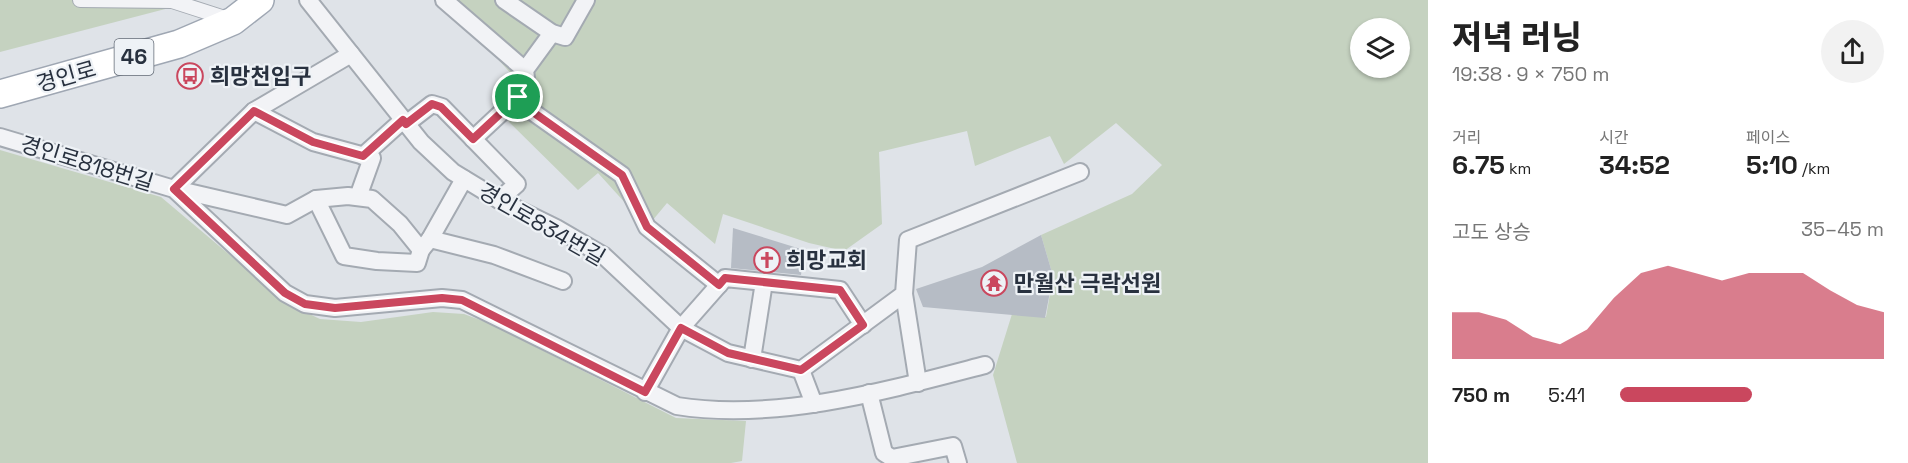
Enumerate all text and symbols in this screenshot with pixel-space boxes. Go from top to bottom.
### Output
text: 저녁 러닝 [1452,17,1582,59]
map controls [1350,18,1410,78]
button: layers [1350,18,1410,78]
button: share [1821,20,1884,83]
road number: 46 [114,39,154,75]
street label: 경인로 [33,54,99,98]
bus stop icon: 희망천입구 [175,61,205,91]
text: 19:38 · 9 × 750 m [1452,61,1610,87]
place label: 희망천입구 [210,62,311,90]
pin [492,71,543,122]
icon: arrive [501,80,534,113]
text: 거리 [1452,127,1481,148]
text: 시간 [1599,127,1628,148]
text: 페이스 [1746,127,1790,148]
street label: 경인로818번길 [17,129,157,197]
text: 6.75 [1452,148,1505,182]
text: 34:52 [1599,148,1670,182]
text: 5:10 [1746,148,1798,182]
text: km [1505,158,1531,179]
text: /km [1798,158,1830,179]
street label: 경인로834번길 [474,176,610,272]
text: 35–45 m [1801,216,1884,242]
text: 고도 상승 [1452,219,1531,245]
church icon: 희망교회 [752,245,782,275]
place label: 희망교회 [786,246,867,274]
temple icon: 만월산 극락선원 [979,268,1009,298]
place label: 만월산 극락선원 [1014,269,1161,297]
text: 750 m [1452,382,1510,408]
text: 5:41 [1548,382,1585,408]

